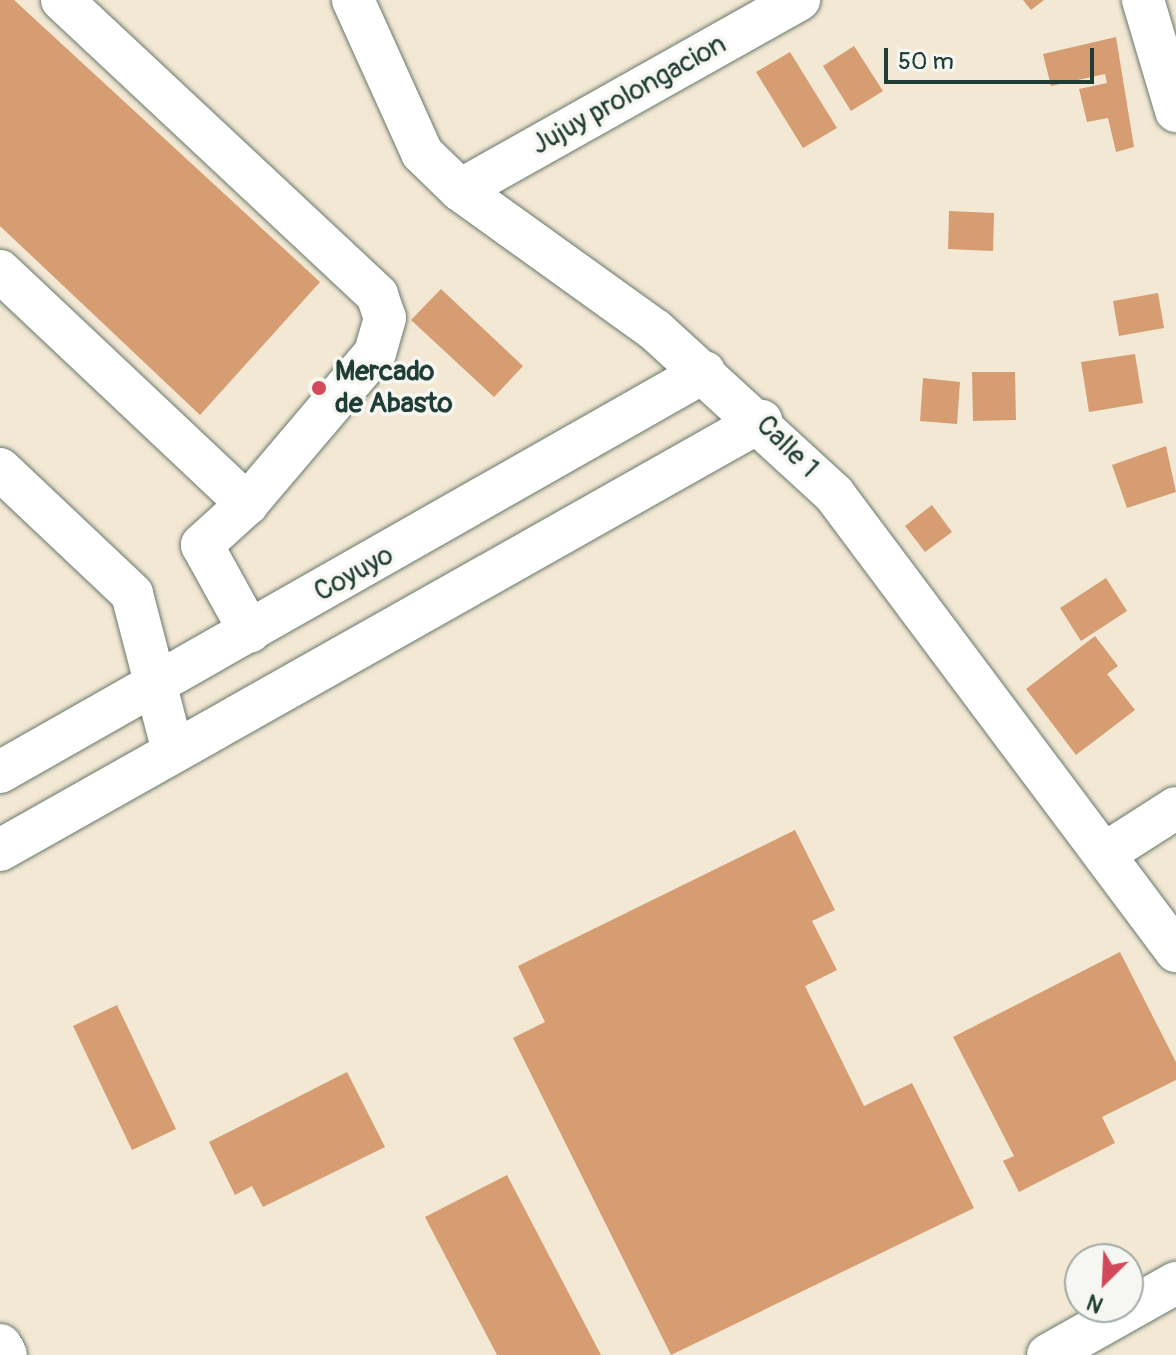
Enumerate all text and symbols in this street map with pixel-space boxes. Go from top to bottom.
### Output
street label: Jujuy prolongacion [526,28,732,162]
scale bar [888,32,1098,82]
text: 50 m [898,47,954,76]
place label: Mercado de Abasto [335,355,453,421]
marker: Mercado de Abasto [310,379,328,397]
street label: Calle 1 [749,409,825,485]
street label: Coyuyo [309,539,399,609]
north arrow [1064,1243,1144,1323]
text: N [1083,1287,1108,1319]

